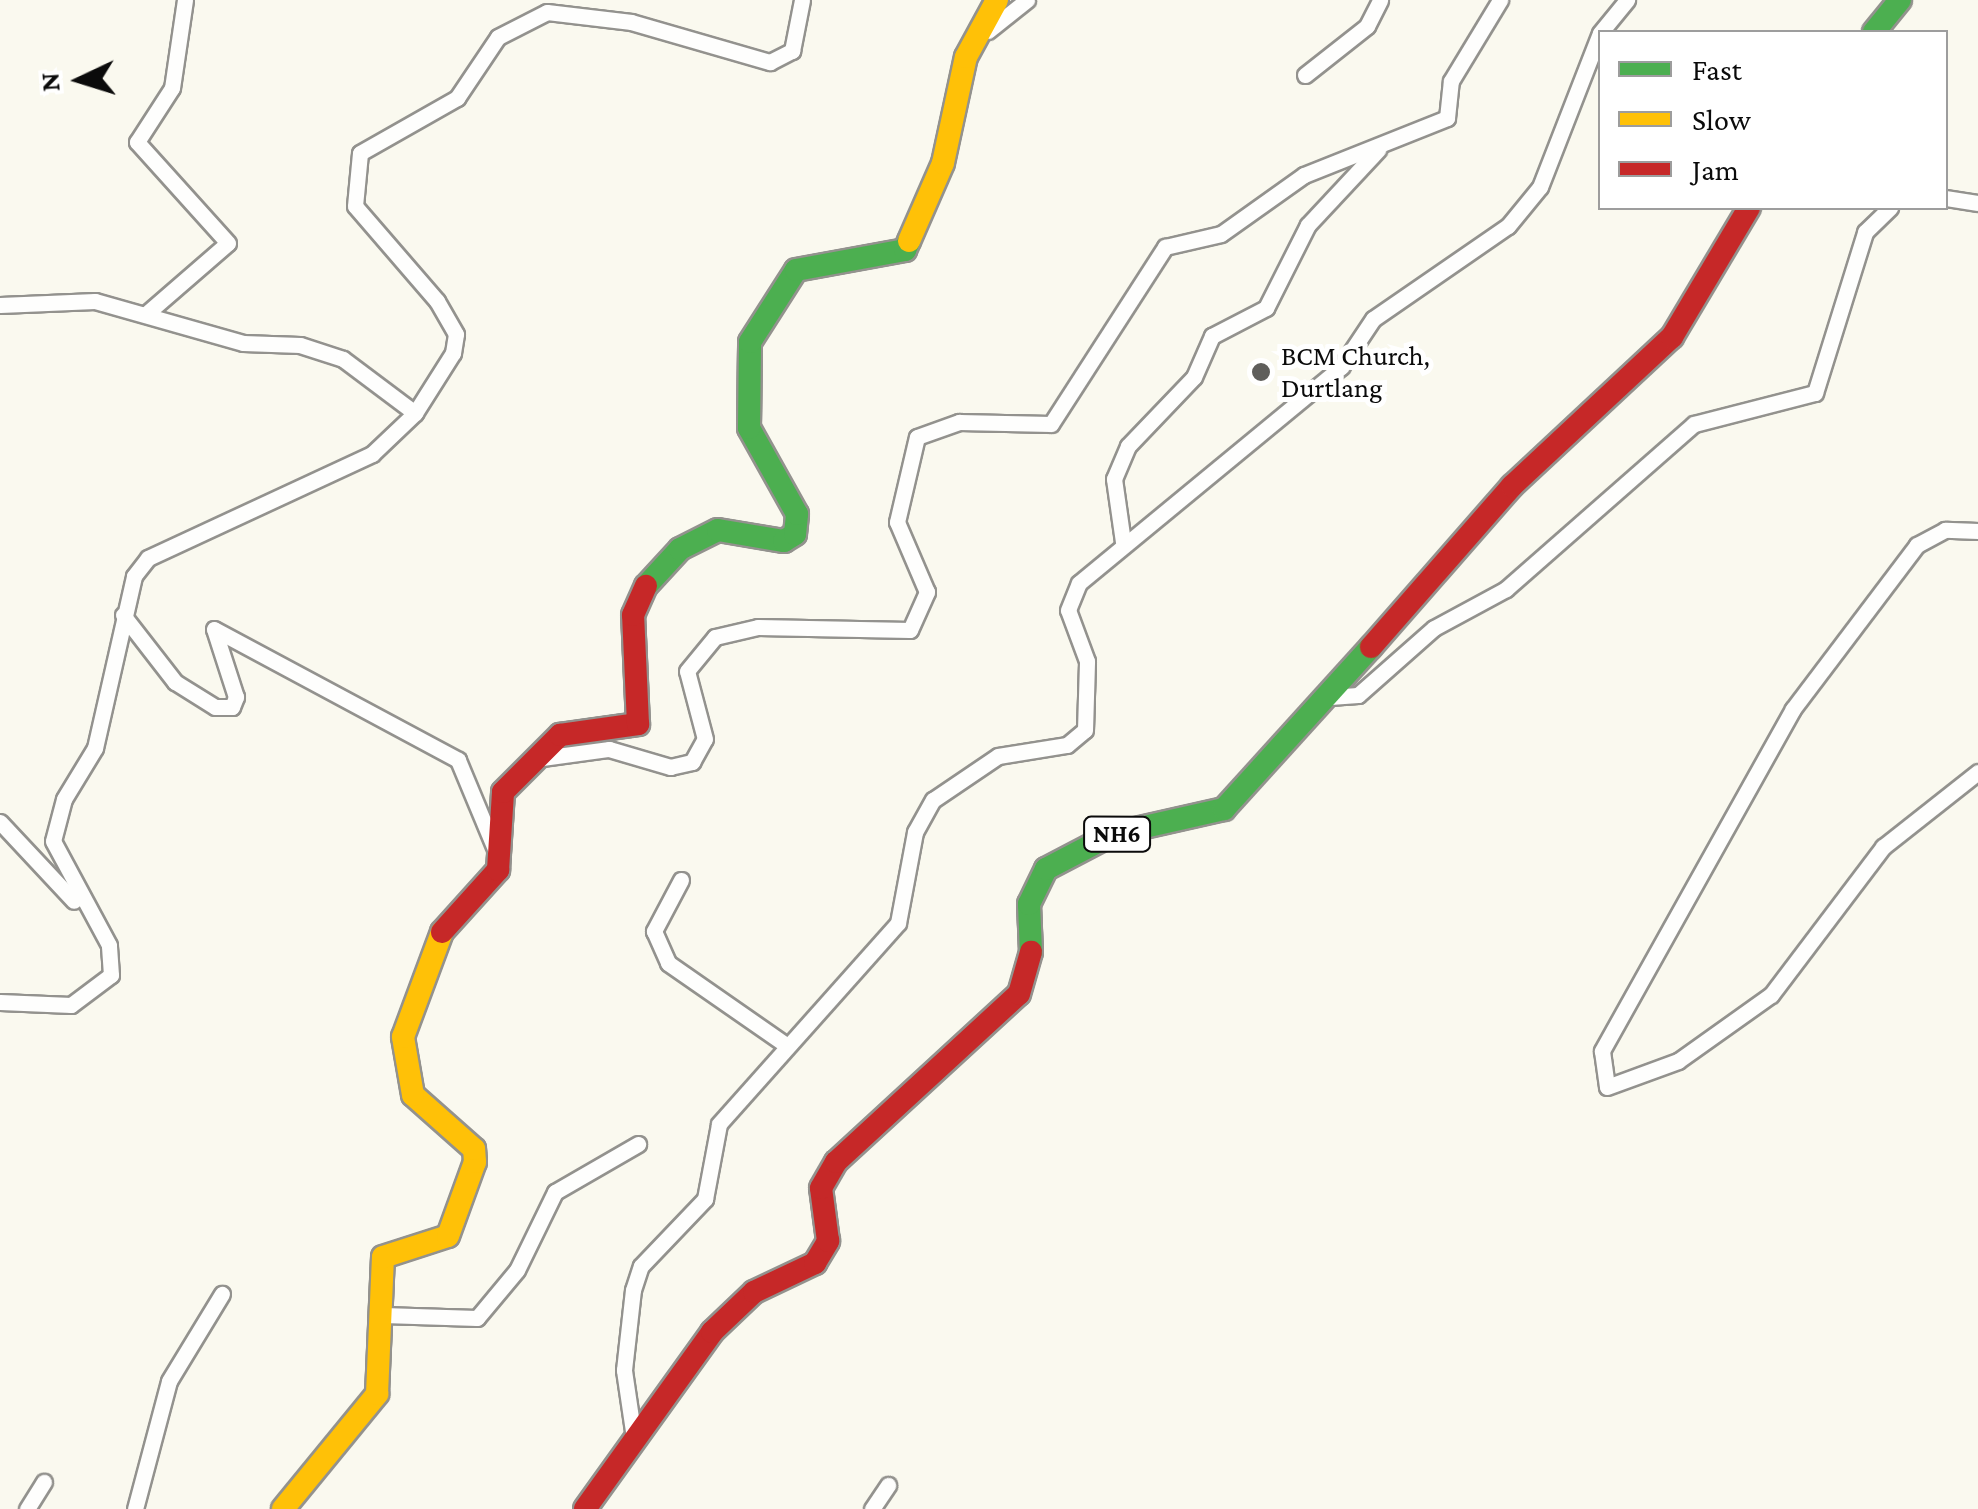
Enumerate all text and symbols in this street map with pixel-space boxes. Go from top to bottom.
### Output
north arrow [30,30,130,130]
legend [1598,30,1948,210]
text: Fast [1692,53,1742,86]
text: N [33,72,66,93]
text: Slow [1692,103,1751,136]
text: Jam [1692,153,1739,186]
place label: BCM Church, Durtlang [1281,339,1430,405]
marker: BCM Church, Durtlang [1250,361,1272,383]
road number: NH6 [1082,814,1152,854]

